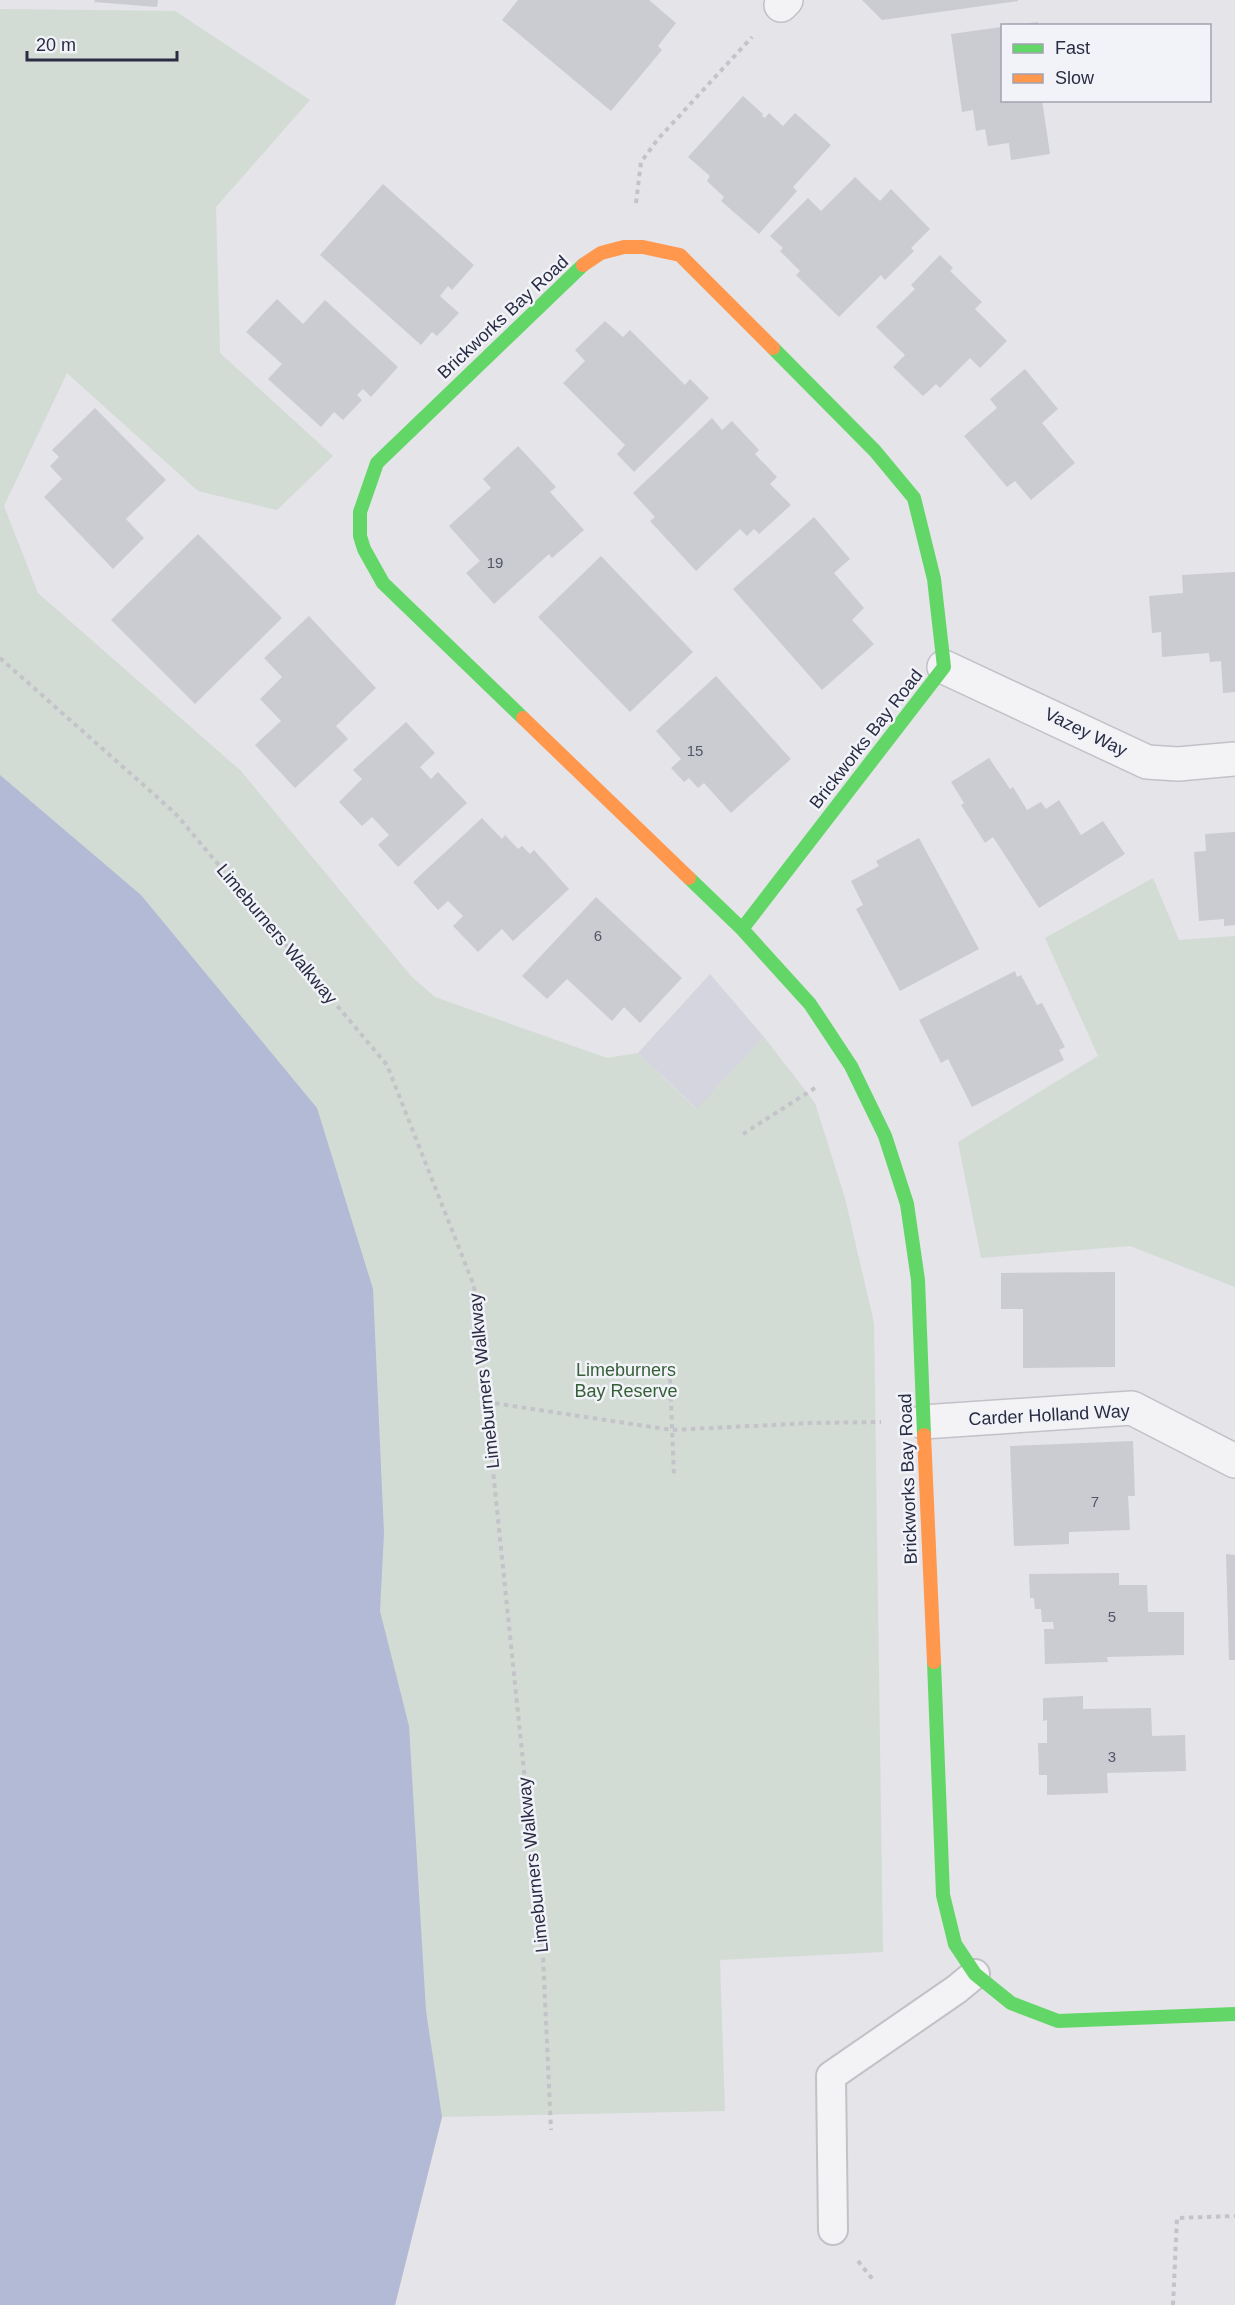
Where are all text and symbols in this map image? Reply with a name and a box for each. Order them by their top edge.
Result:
scale bar [27,24,177,62]
legend [1001,24,1211,102]
text: 20 m [36,35,76,55]
text: Fast [1055,38,1090,58]
text: Slow [1055,68,1095,88]
street label: Brickworks Bay Road [434,251,572,383]
house number: 19 [487,554,503,571]
street label: Brickworks Bay Road [805,665,927,813]
street label: Vazey Way [1042,703,1130,761]
house number: 15 [687,742,703,759]
street label: Limeburners Walkway [213,860,341,1008]
house number: 6 [594,927,602,944]
street label: Limeburners Walkway [465,1292,503,1470]
park label: Limeburners Bay Reserve [574,1360,678,1401]
street label: Brickworks Bay Road [895,1393,921,1565]
street label: Carder Holland Way [968,1401,1130,1429]
house number: 7 [1091,1493,1099,1510]
house number: 5 [1108,1608,1116,1625]
house number: 3 [1108,1748,1116,1765]
street label: Limeburners Walkway [514,1776,552,1954]

